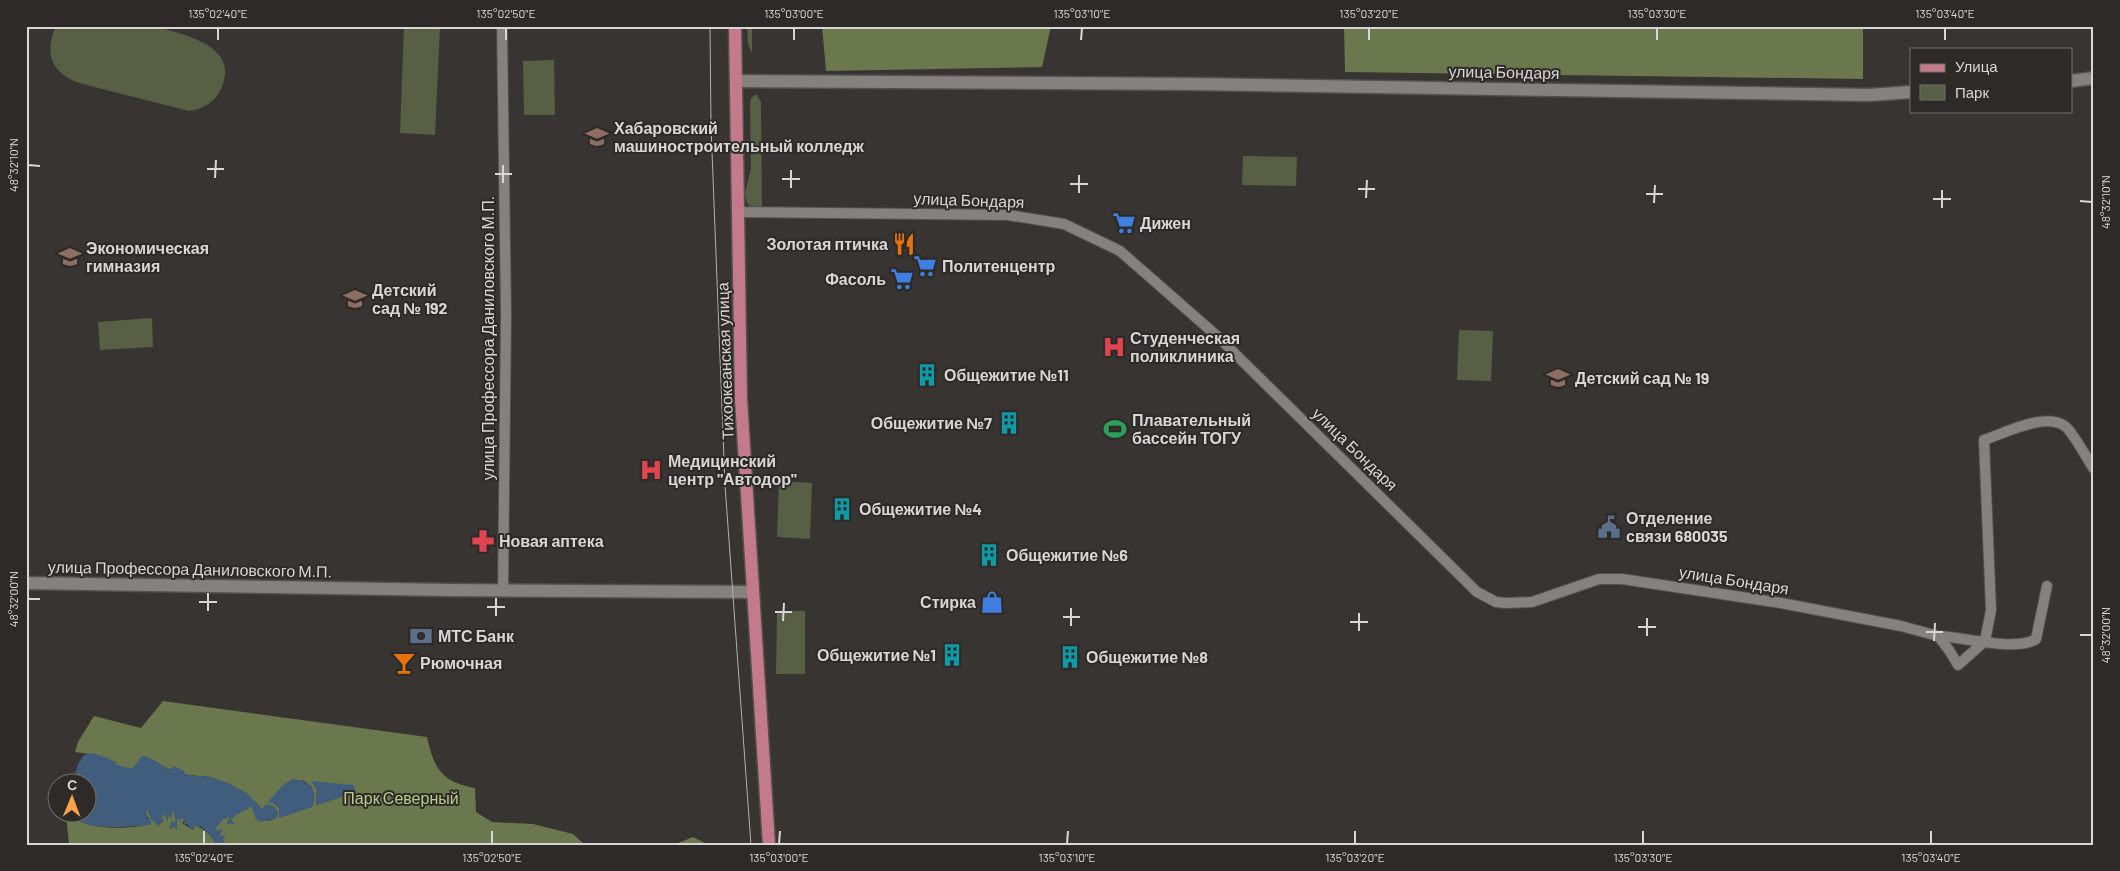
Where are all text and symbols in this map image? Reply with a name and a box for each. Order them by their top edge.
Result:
text: 135°02'40"E [188,6,248,20]
text: 135°02'50"E [476,6,536,20]
text: 135°03'00"E [764,6,824,20]
text: 135°03'10"E [1053,6,1111,20]
text: 135°03'20"E [1339,6,1399,20]
text: 135°03'30"E [1627,6,1687,20]
text: 135°03'40"E [1915,6,1975,20]
legend [1910,48,2072,112]
text: Улица [1955,57,1998,75]
street label: улица Бондаря [1448,61,1560,82]
text: Парк [1955,83,1989,101]
place label: Хабаровский машиностроительный колледж [614,118,864,155]
school or university icon: Хабаровский машиностроительный колледж [584,124,610,150]
text: 48°32'10"N [6,138,20,192]
text: 48°32'10"N [2098,175,2112,229]
street label: улица Бондаря [913,188,1025,211]
street label: улица Профессора Даниловского М.П. [478,196,497,480]
supermarket icon: Дижен [1111,210,1137,236]
place label: Дижен [1140,213,1191,232]
restaurant icon: Золотая птичка [891,231,917,257]
place label: Золотая птичка [766,234,888,253]
place label: Экономическая гимназия [86,238,209,275]
school or university icon: Экономическая гимназия [57,244,83,270]
supermarket icon: Политенцентр [912,253,938,279]
place label: Политенцентр [942,256,1056,275]
supermarket icon: Фасоль [889,266,915,292]
place label: Фасоль [825,269,886,288]
place label: Детский сад № 192 [372,280,448,317]
street label: Тихоокеанская улица [712,282,737,440]
school or university icon: Детский сад № 192 [342,286,368,312]
place label: Студенческая поликлиника [1130,328,1240,365]
hospital icon: Студенческая поликлиника [1101,334,1127,360]
building icon: Общежитие №11 [914,362,940,388]
place label: Общежитие №11 [944,365,1069,384]
school or university icon: Детский сад № 19 [1545,365,1571,391]
place label: Детский сад № 19 [1575,368,1709,387]
street label: улица Бондаря [1309,403,1402,494]
building icon: Общежитие №7 [996,410,1022,436]
place label: Плавательный бассейн ТОГУ [1132,410,1251,447]
place label: Общежитие №7 [871,413,992,432]
sports icon: Плавательный бассейн ТОГУ [1102,416,1128,442]
place label: Медицинский центр "Автодор" [668,451,797,488]
hospital icon: Медицинский центр "Автодор" [638,457,664,483]
building icon: Общежитие №4 [829,496,855,522]
place label: Общежитие №4 [859,499,982,518]
place label: Отделение связи 680035 [1626,508,1728,545]
public building icon: Отделение связи 680035 [1596,514,1622,540]
pharmacy icon: Новая аптека [470,528,496,554]
place label: Новая аптека [499,531,604,550]
building icon: Общежитие №6 [976,542,1002,568]
place label: Общежитие №6 [1006,545,1128,564]
street label: улица Профессора Даниловского М.П. [48,557,332,580]
street label: улица Бондаря [1678,561,1790,598]
text: 48°32'00"N [6,571,20,627]
shop icon: Стирка [979,589,1005,615]
place label: Стирка [920,592,976,611]
text: 48°32'00"N [2098,607,2112,663]
bank icon: МТС Банк [408,623,434,649]
place label: МТС Банк [438,626,515,645]
building icon: Общежитие №1 [939,642,965,668]
building icon: Общежитие №8 [1057,644,1083,670]
place label: Общежитие №1 [817,645,936,664]
place label: Общежитие №8 [1086,647,1208,666]
bar icon: Рюмочная [391,650,417,676]
place label: Рюмочная [420,653,502,672]
north arrow [48,774,98,824]
text: С [67,776,77,793]
park label: Парк Северный [343,788,459,807]
text: 135°02'40"E [174,850,234,864]
text: 135°02'50"E [462,850,522,864]
text: 135°03'00"E [749,850,809,864]
text: 135°03'10"E [1038,850,1096,864]
text: 135°03'20"E [1325,850,1385,864]
text: 135°03'30"E [1613,850,1673,864]
text: 135°03'40"E [1901,850,1961,864]

